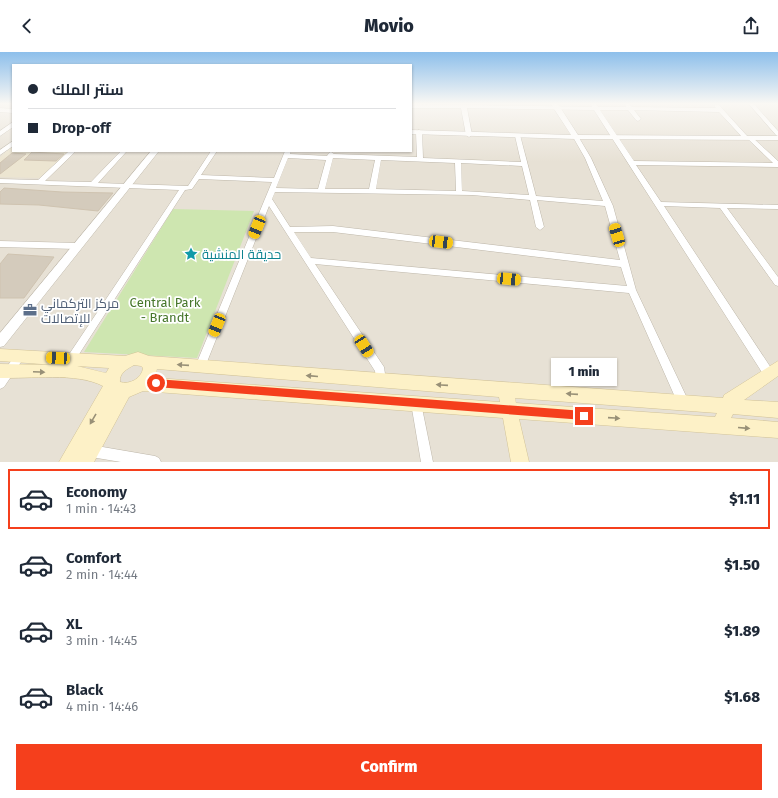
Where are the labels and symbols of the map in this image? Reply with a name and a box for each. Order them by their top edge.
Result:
car [247,214,267,240]
car [608,222,626,248]
car [428,235,454,249]
place icon: حديقة المنشية [183,246,199,262]
place label: حديقة المنشية [202,247,281,262]
car [497,272,521,286]
park label: Central Park - Brandt [130,295,201,325]
place label: مركز التركماني للإتصالات [41,296,119,327]
office icon: مركز التركماني للإتصالات [22,302,38,318]
car [207,312,227,338]
car [352,333,376,359]
car [46,351,70,365]
callout: 1 min [551,358,617,386]
one-way arrow [177,362,189,369]
one-way arrow [33,369,46,375]
one-way arrow [306,372,318,379]
route start [147,374,165,392]
one-way arrow [436,382,448,389]
one-way arrow [566,391,578,398]
route end [575,407,593,425]
one-way arrow [89,413,96,425]
one-way arrow [608,414,620,421]
one-way arrow [738,424,750,431]

